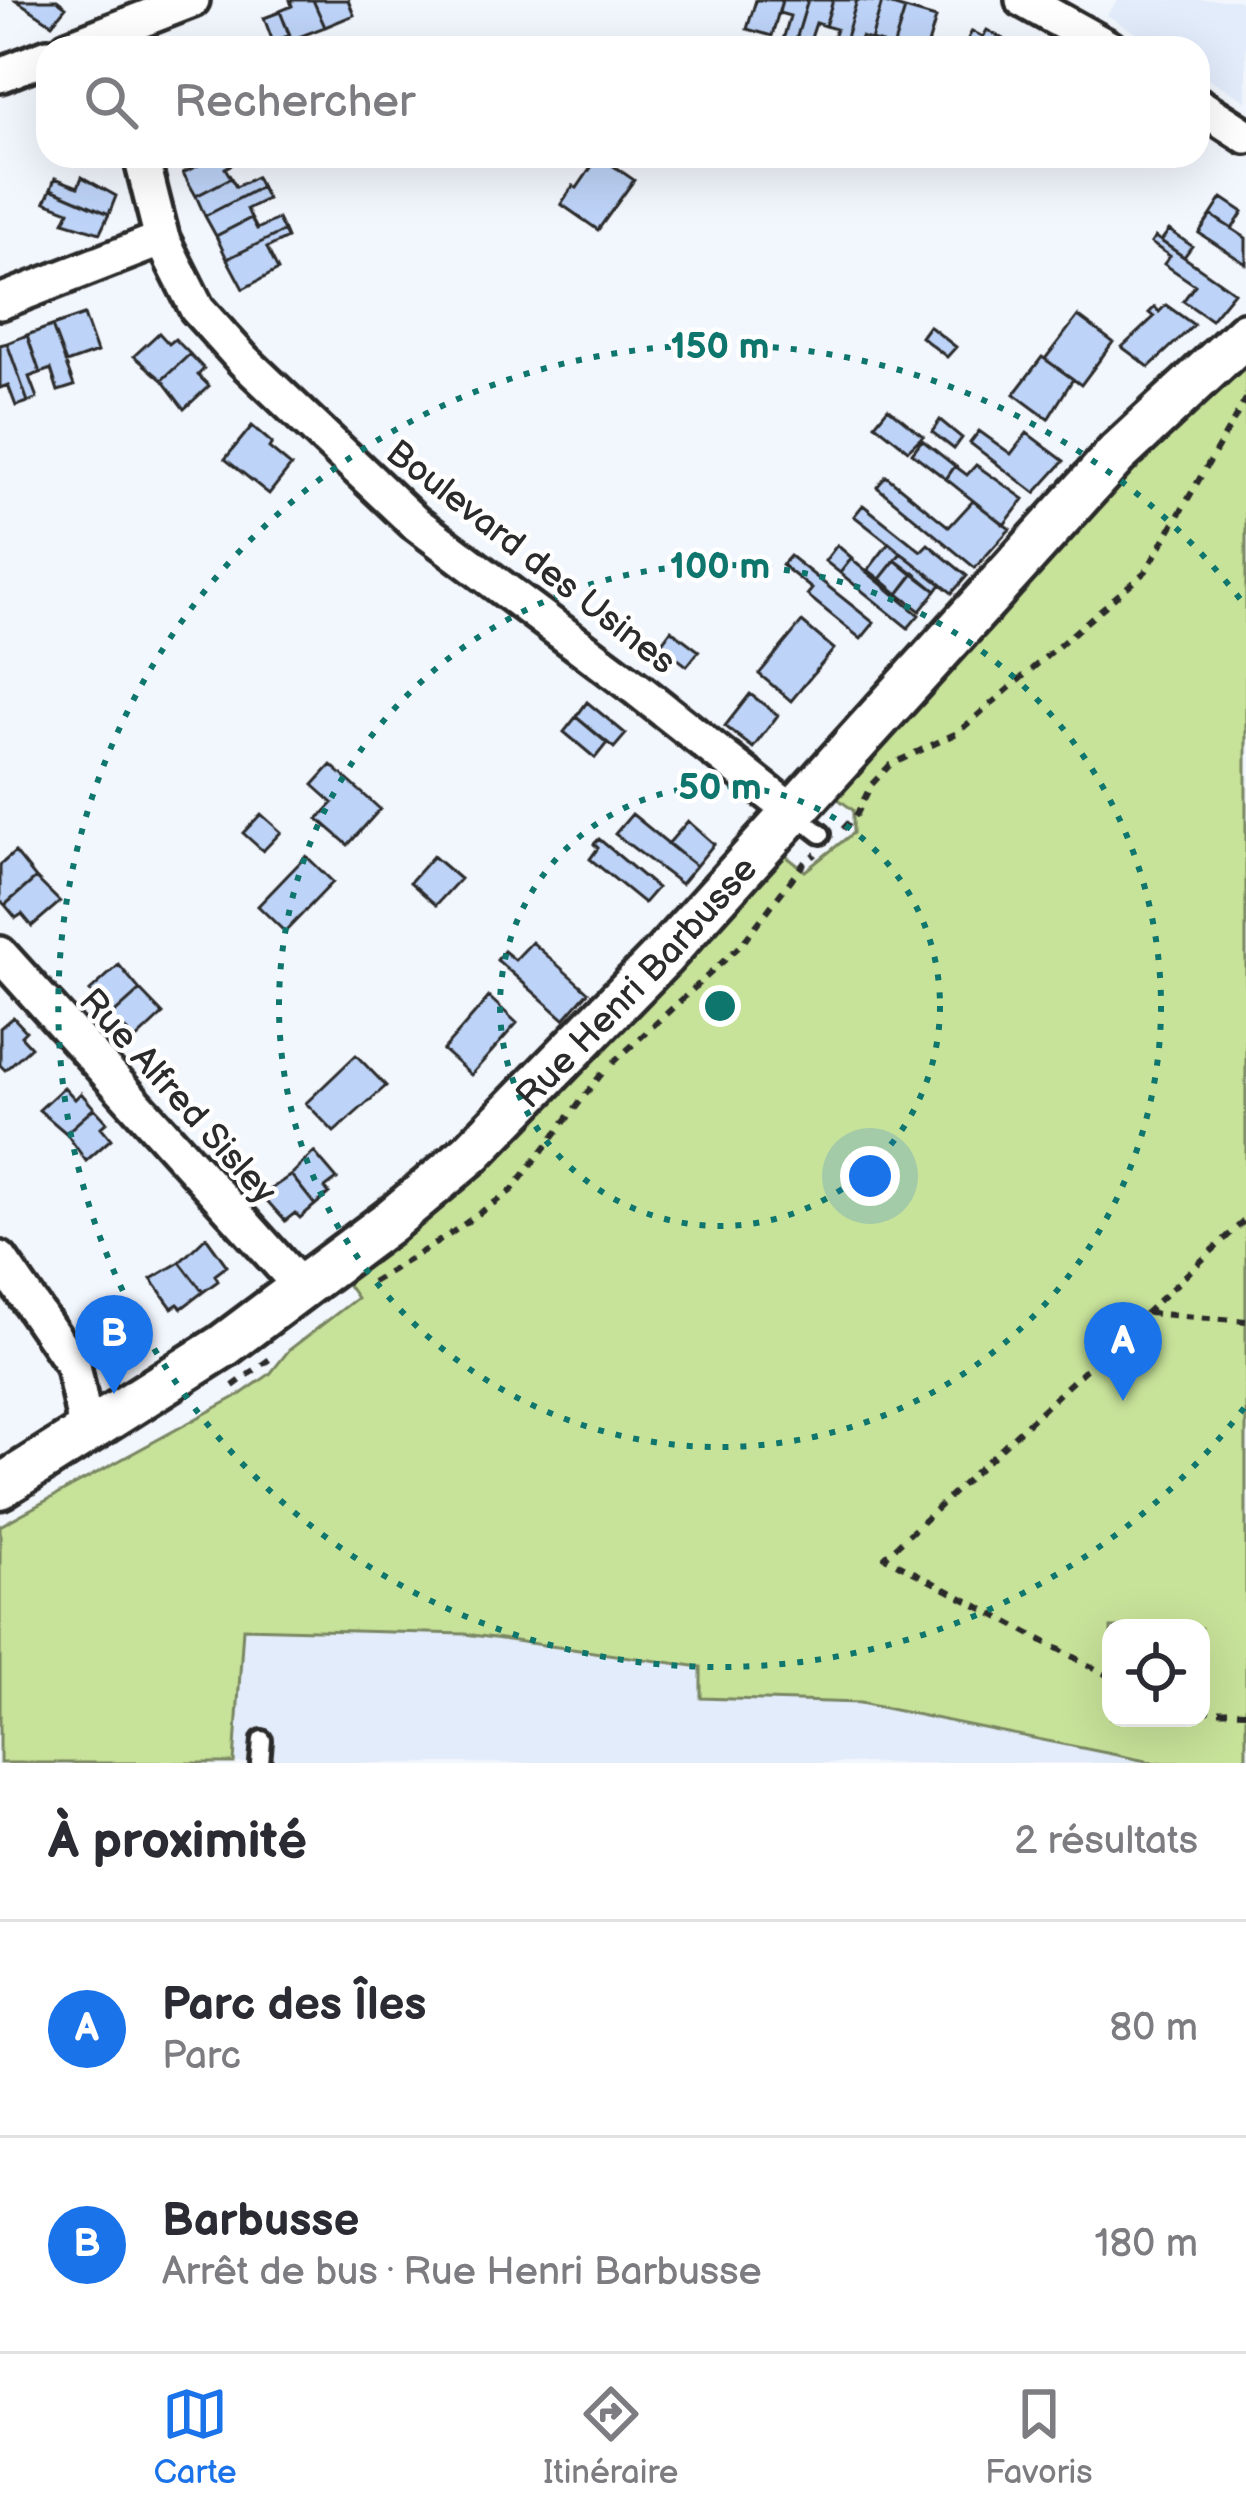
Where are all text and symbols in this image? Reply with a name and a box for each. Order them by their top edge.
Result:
search box [36,36,1210,168]
icon: search [78,69,144,135]
text: Rechercher [174,75,415,130]
text: 150 m [671,326,769,369]
street label: Boulevard des Usines [377,432,684,684]
text: 100 m [670,546,770,589]
text: 50 m [678,767,762,810]
street label: Rue Henri Barbusse [508,848,767,1118]
street label: Rue Alfred Sisley [69,980,285,1213]
centre of rings [699,985,741,1027]
your location [840,1146,900,1206]
pin: B [75,1295,153,1394]
pin: A [1084,1302,1162,1401]
map controls [1102,1619,1210,1727]
button: locate [1102,1619,1210,1727]
text: À proximité [48,1811,307,1872]
text: 2 résultats [1014,1818,1198,1865]
text: Parc des Îles [162,1978,426,2033]
text: A [75,2005,99,2052]
text: 80 m [1110,2005,1198,2052]
text: Parc [162,2033,241,2080]
text: Barbusse [162,2194,359,2249]
text: B [73,2221,101,2268]
text: 180 m [1094,2221,1198,2268]
text: Arrêt de bus · Rue Henri Barbusse [162,2249,762,2296]
tab: Carte [153,2381,237,2493]
tab: Itinéraire [543,2381,678,2493]
tab: Favoris [985,2381,1093,2493]

